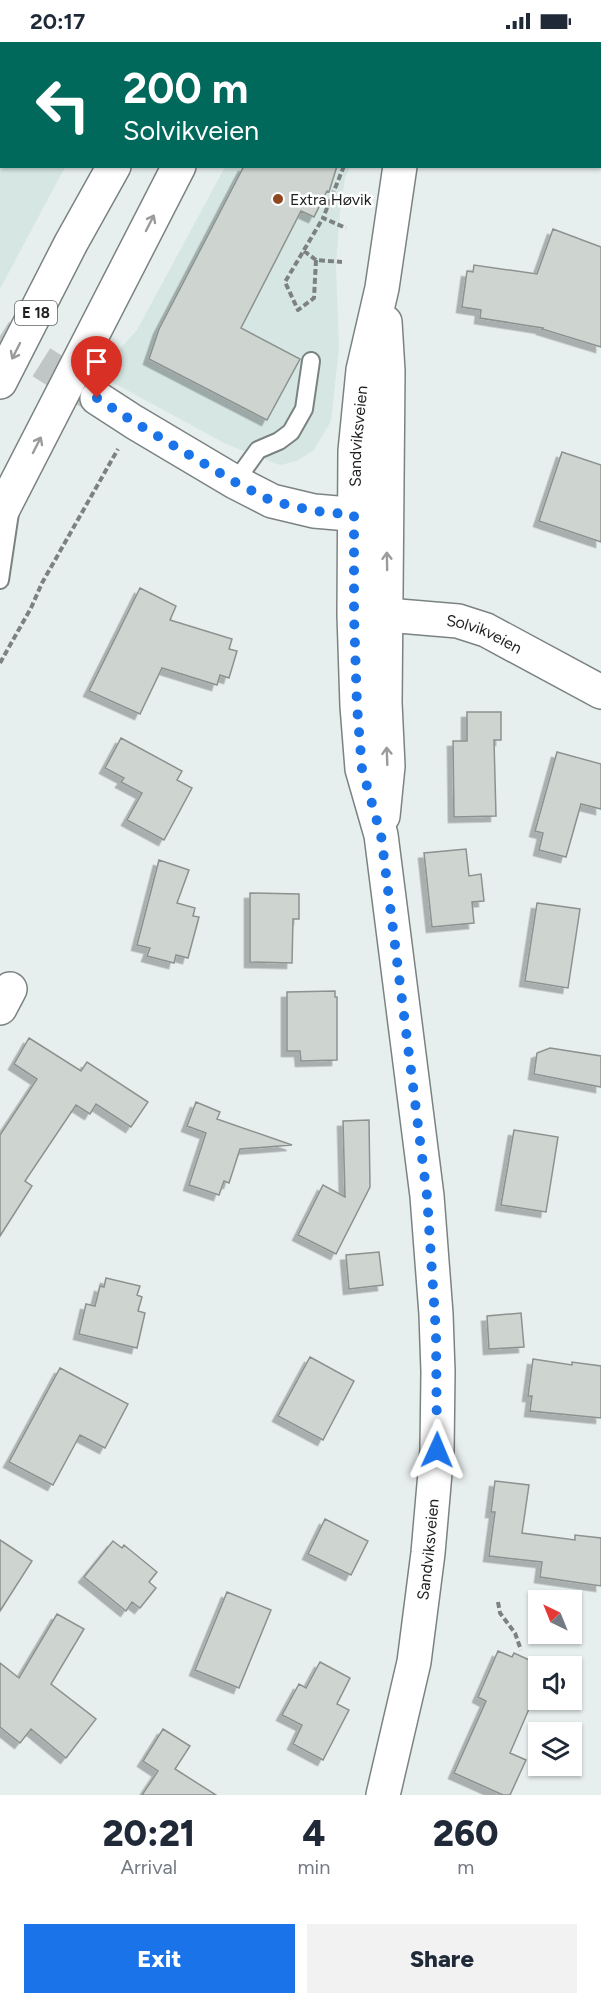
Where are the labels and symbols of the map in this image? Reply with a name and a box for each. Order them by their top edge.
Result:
place label: Extra Høvik [290,190,372,209]
marker: Extra Høvik [271,192,285,206]
one-way arrow [144,215,156,232]
road number: E 18 [15,301,57,325]
pin [71,336,122,398]
one-way arrow [10,342,21,360]
street label: Sandviksveien [346,385,371,487]
one-way arrow [32,436,43,454]
one-way arrow [381,552,392,572]
street label: Solvikveien [446,611,525,658]
one-way arrow [382,747,393,767]
position arrow [405,1418,469,1482]
street label: Sandviksveien [413,1498,443,1601]
north arrow [528,1590,582,1644]

